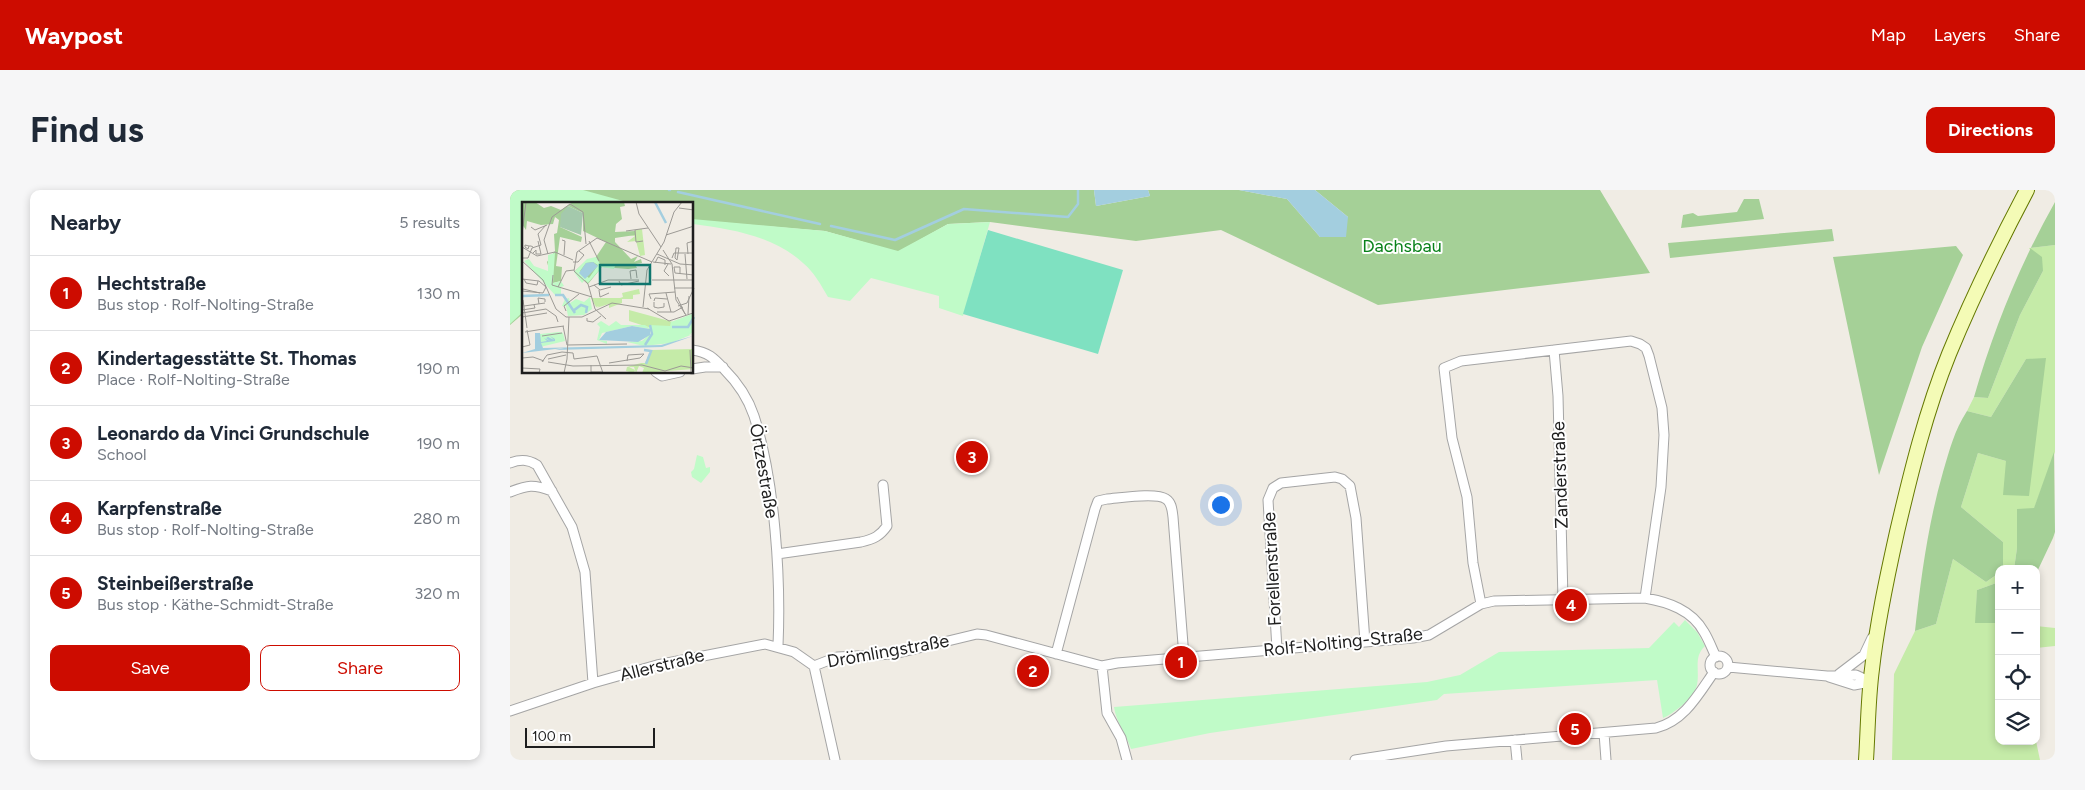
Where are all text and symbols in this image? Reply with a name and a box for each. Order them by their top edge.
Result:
text: Waypost [25,21,123,50]
text: Map [1871,24,1906,46]
text: Layers [1934,24,1986,46]
text: Share [2014,24,2060,46]
button: Directions [1926,107,2055,153]
text: Find us [30,109,144,151]
inset map [522,202,694,374]
text: Nearby [50,210,121,235]
text: 5 results [399,213,460,232]
park label: Dachsbau [1362,235,1442,257]
text: Hechtstraße [97,272,206,295]
text: 1 [63,284,69,303]
text: 130 m [417,284,460,303]
text: Bus stop · Rolf-Nolting-Straße [97,295,314,314]
text: Kindertagesstätte St. Thomas [97,347,356,370]
text: 2 [61,359,71,378]
text: 190 m [417,359,460,378]
text: Place · Rolf-Nolting-Straße [97,370,290,389]
street label: Zanderstraße [1547,421,1573,529]
text: Leonardo da Vinci Grundschule [97,422,369,445]
street label: Örtzestraße [745,422,783,520]
text: 3 [62,434,70,453]
text: 190 m [417,434,460,453]
pin: 3 [956,438,988,476]
text: School [97,445,147,464]
your location [1208,492,1234,518]
text: Karpfenstraße [97,497,222,520]
text: 4 [61,509,71,528]
text: 280 m [413,509,460,528]
street label: Forellenstraße [1258,511,1286,627]
text: Bus stop · Rolf-Nolting-Straße [97,520,314,539]
map controls [1995,565,2040,745]
button: + [1995,565,2040,610]
text: Steinbeißerstraße [97,572,254,595]
text: 5 [61,584,71,603]
text: 320 m [415,584,460,603]
pin: 4 [1555,586,1587,624]
text: Bus stop · Käthe-Schmidt-Straße [97,595,334,614]
button: − [1995,610,2040,655]
street label: Rolf-Nolting-Straße [1262,623,1424,661]
street label: Drömlingstraße [825,629,951,673]
pin: 1 [1165,643,1197,681]
street label: Allerstraße [617,644,707,686]
button: Save [50,645,250,691]
button: Share [260,645,460,691]
pin: 2 [1017,652,1049,690]
button: locate [1995,655,2040,700]
button: layers [1995,700,2040,745]
pin: 5 [1559,710,1591,748]
scale bar [525,725,655,748]
text: 100 m [532,728,571,745]

